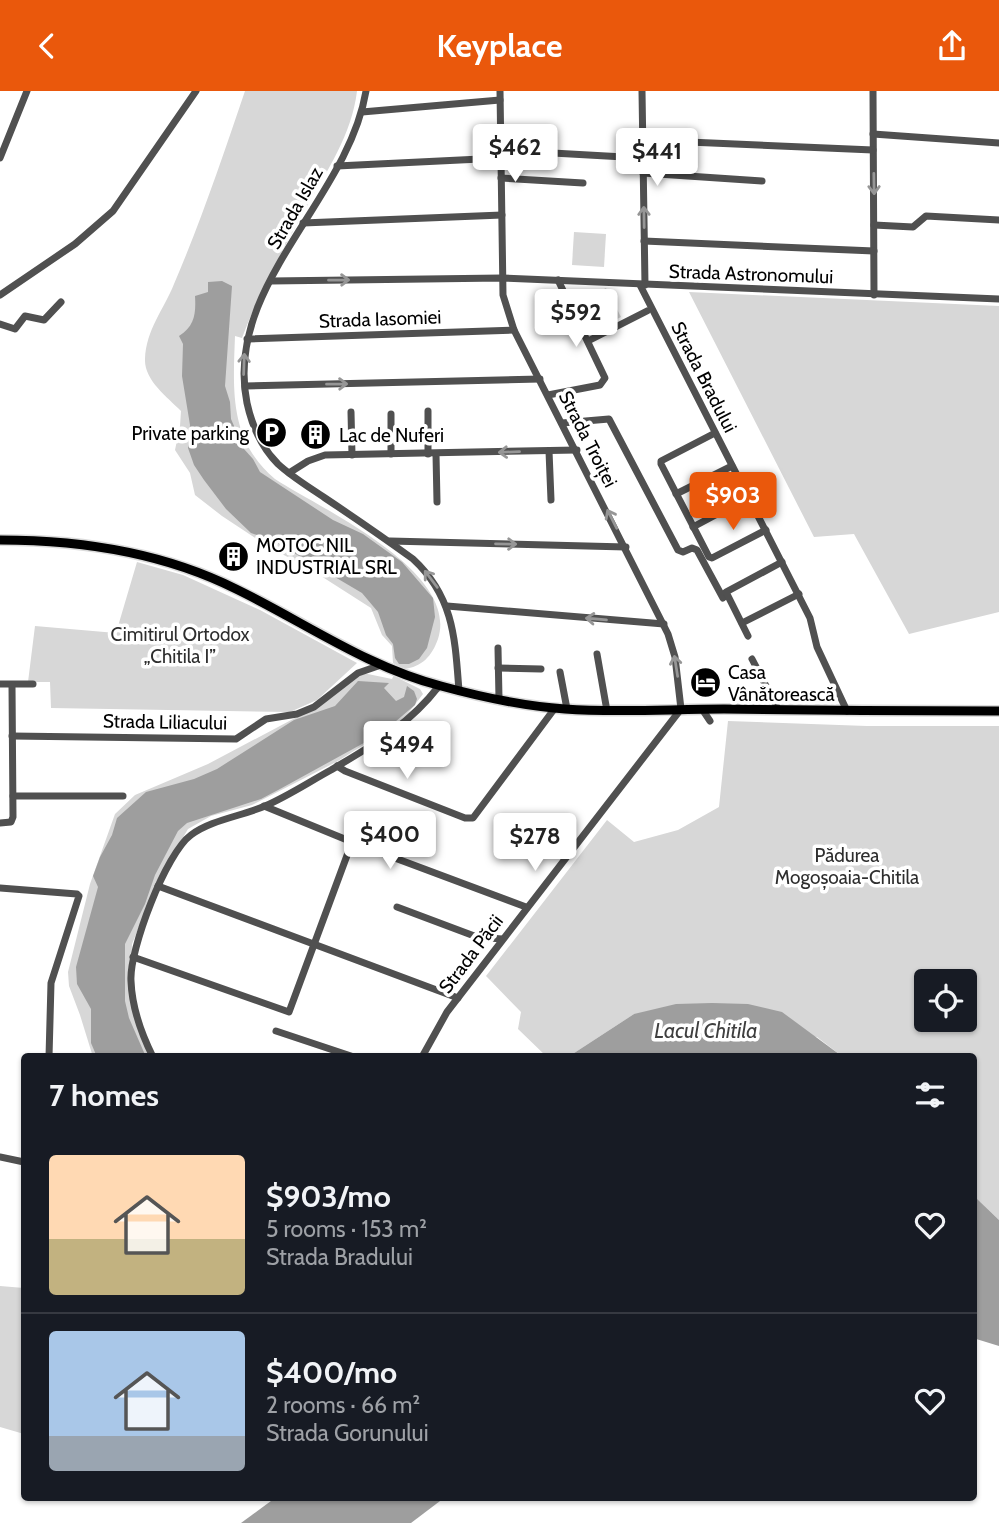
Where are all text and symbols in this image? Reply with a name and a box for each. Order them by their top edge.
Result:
text: Keyplace [437,26,562,65]
icon: back [28,27,66,65]
icon: share [933,27,971,65]
pin: $462 [474,125,556,184]
pin: $441 [616,129,698,188]
text: $462 [489,133,541,161]
text: $441 [632,137,682,165]
street label: Strada Islaz [262,163,328,253]
one-way arrow [867,172,880,195]
one-way arrow [637,206,651,229]
street label: Strada Astronomului [668,260,834,288]
one-way arrow [328,273,351,287]
pin: $592 [535,289,617,349]
text: $592 [551,298,601,326]
street label: Strada Iasomiei [318,305,442,333]
street label: Strada Bradului [666,318,742,436]
one-way arrow [238,353,251,376]
one-way arrow [326,377,349,390]
street label: Strada Troiței [553,387,622,491]
parking icon: Private parking [255,416,289,450]
building icon: Lac de Nuferi [299,418,333,452]
place label: Private parking [131,422,250,445]
place label: Lac de Nuferi [339,424,444,447]
one-way arrow [497,445,520,458]
pin: $903 [692,473,774,532]
text: $903 [706,481,760,509]
one-way arrow [604,509,618,530]
place label: MOTOC NIL INDUSTRIAL SRL [256,534,397,579]
one-way arrow [494,537,517,551]
building icon: MOTOC NIL INDUSTRIAL SRL [216,539,250,573]
one-way arrow [424,570,439,589]
one-way arrow [585,612,608,625]
park label: Cimitirul Ortodox „Chitila I” [110,623,250,668]
one-way arrow [669,655,682,678]
place label: Casa Vânătorească [728,661,835,706]
hotel icon: Casa Vânătorească [688,666,722,700]
street label: Strada Liliacului [103,709,227,735]
pin: $494 [366,721,448,781]
text: $494 [380,730,434,758]
pin: $400 [349,811,431,871]
pin: $278 [494,813,576,873]
text: $400 [360,820,420,848]
text: $278 [509,822,561,850]
park label: Pădurea Mogoșoaia-Chitila [775,844,919,890]
street label: Strada Păcii [434,910,508,998]
map controls [914,969,977,1032]
button: locate [914,969,977,1032]
water label: Lacul Chitila [654,1018,758,1043]
icon: filters [911,1076,949,1114]
text: 7 homes [49,1077,159,1114]
text: $903/mo [266,1178,391,1215]
icon: home [105,1183,189,1267]
icon: heart [911,1206,949,1244]
text: 5 rooms · 153 m² [266,1215,427,1243]
text: Strada Bradului [266,1243,413,1271]
text: $400/mo [266,1354,397,1391]
icon: home [105,1359,189,1443]
icon: heart [911,1382,949,1420]
text: 2 rooms · 66 m² [266,1391,420,1419]
text: Strada Gorunului [266,1419,429,1447]

